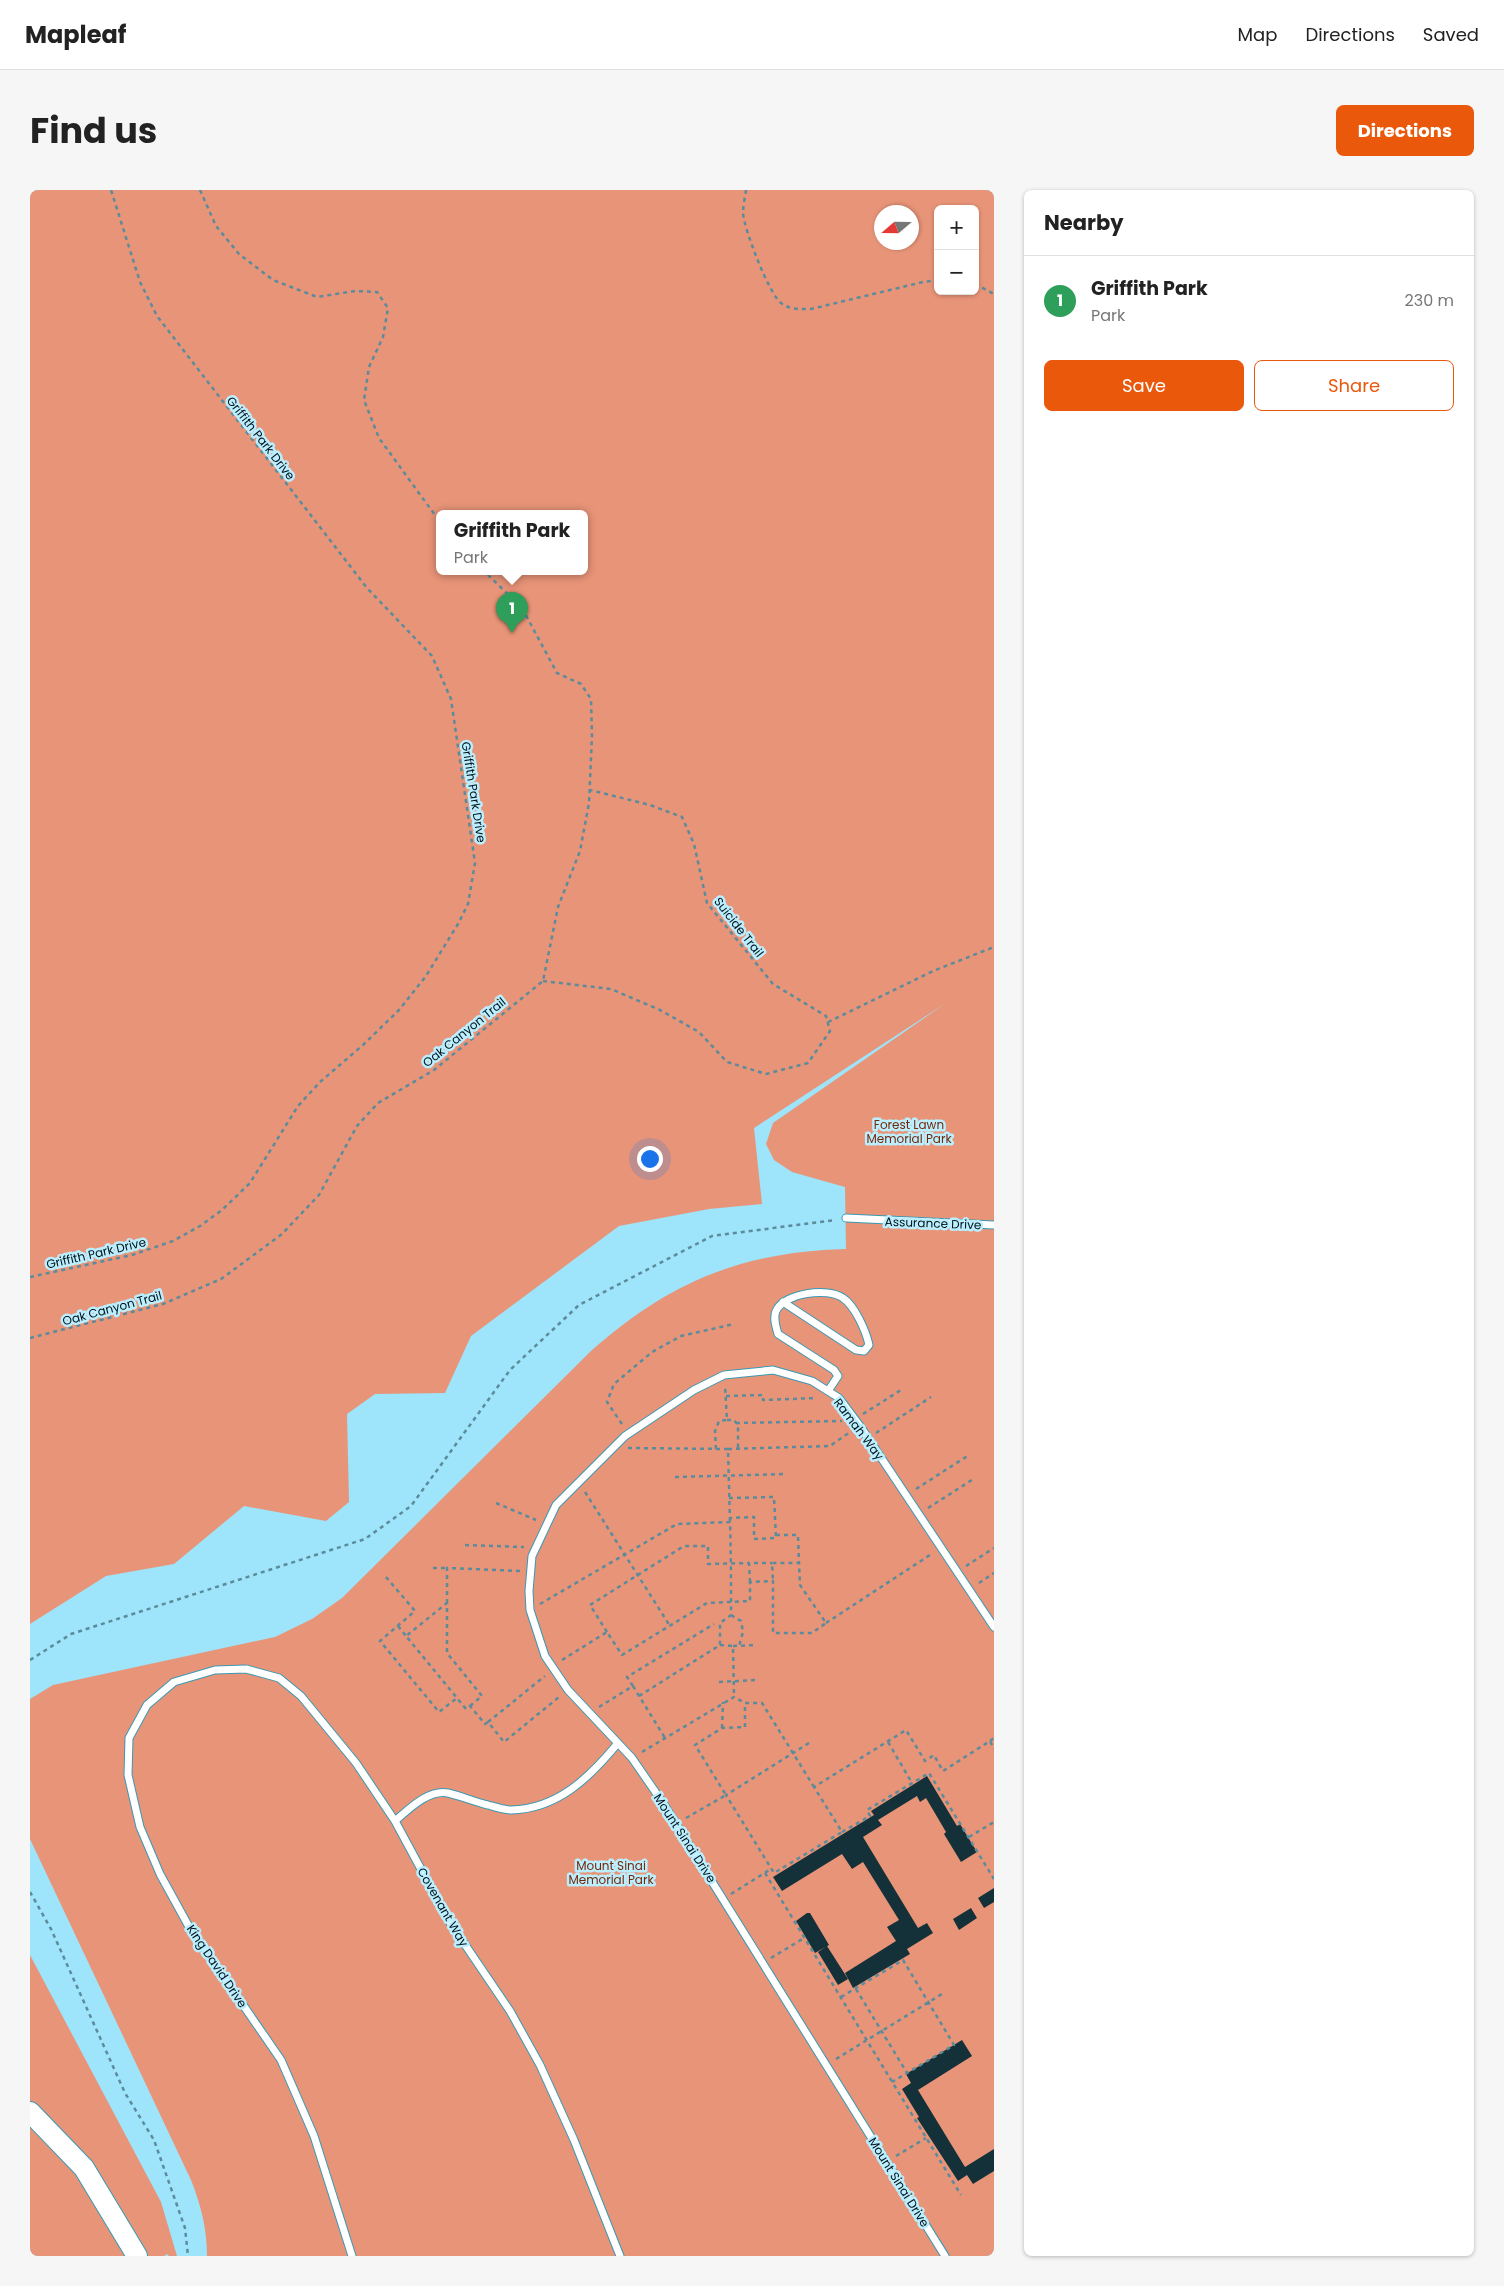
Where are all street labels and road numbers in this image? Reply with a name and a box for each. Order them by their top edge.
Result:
street label: Griffith Park Drive [223,393,299,483]
street label: Griffith Park Drive [458,740,490,844]
street label: Suicide Trail [710,894,768,961]
street label: Oak Canyon Trail [419,993,509,1071]
street label: Assurance Drive [884,1213,982,1233]
street label: Griffith Park Drive [44,1233,148,1273]
street label: Oak Canyon Trail [60,1287,164,1329]
street label: Ramah Way [830,1395,888,1464]
street label: Mount Sinai Drive [650,1790,720,1886]
street label: Covenant Way [413,1864,473,1950]
street label: King David Drive [183,1921,251,2011]
street label: Mount Sinai Drive [865,2134,933,2230]

